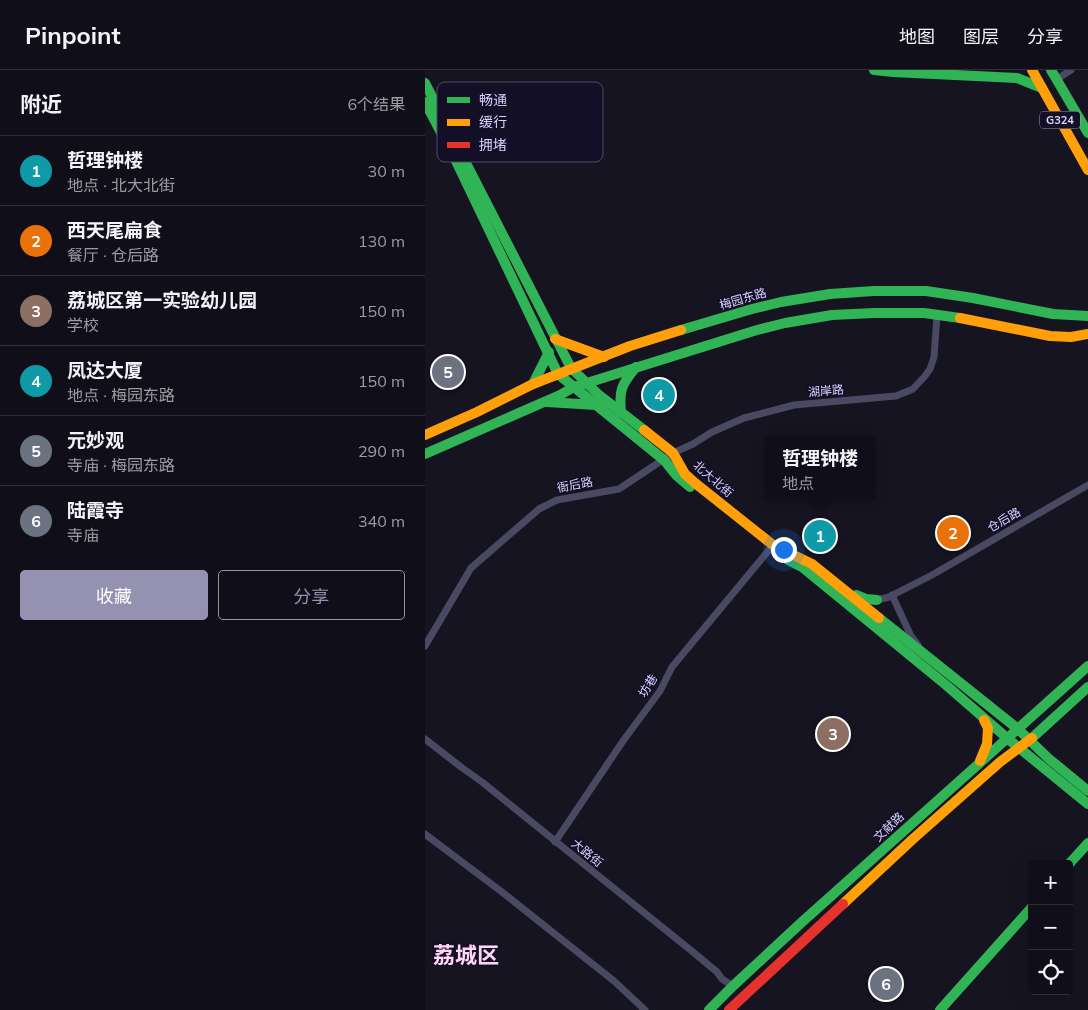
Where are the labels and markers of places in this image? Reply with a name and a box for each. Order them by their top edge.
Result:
pin: 5 [432,353,464,391]
pin: 4 [643,376,675,414]
pin: 2 [937,514,969,552]
pin: 1 [804,517,836,555]
pin: 3 [817,715,849,753]
pin: 6 [870,965,902,1003]

